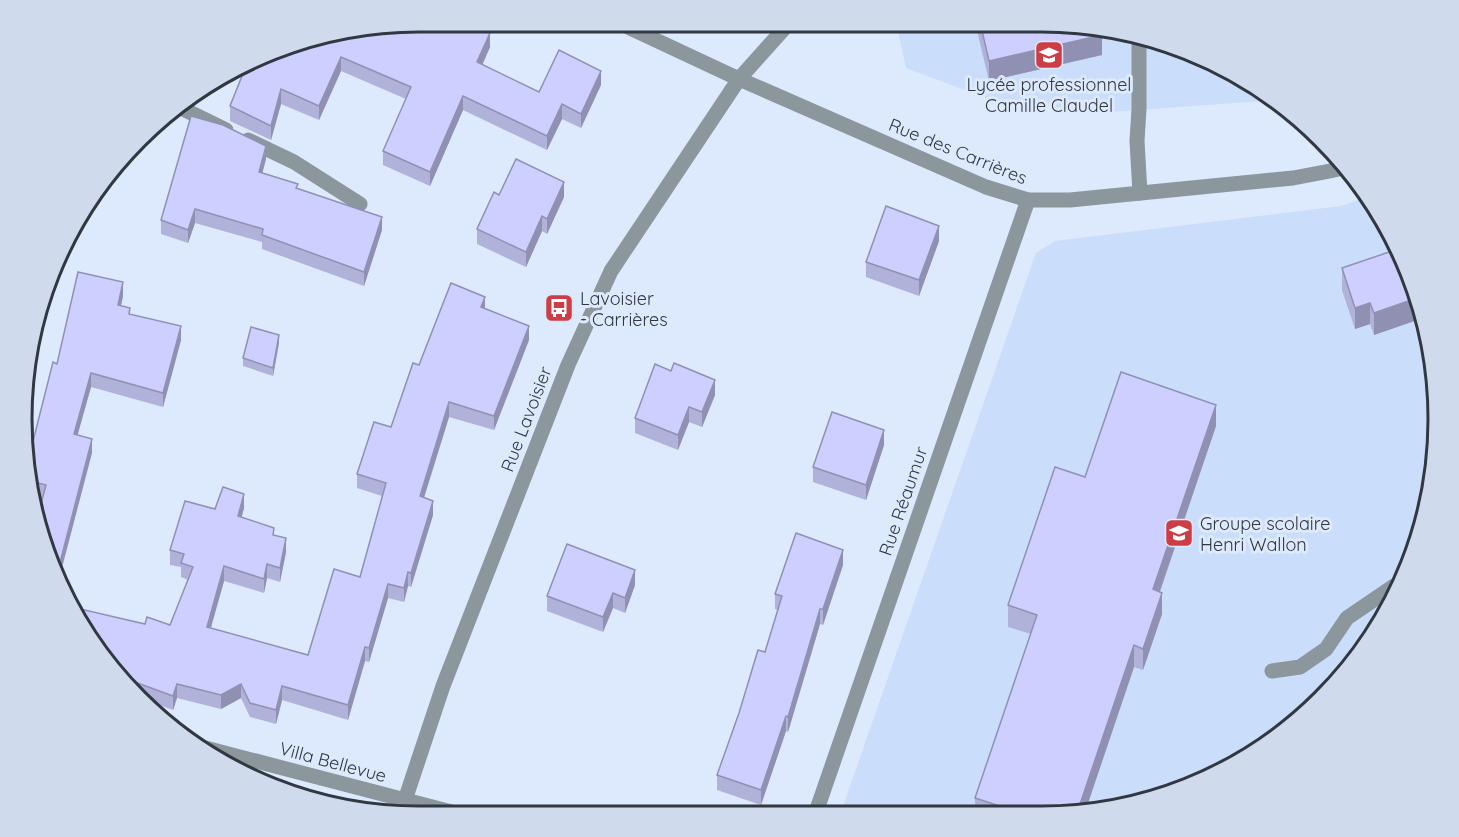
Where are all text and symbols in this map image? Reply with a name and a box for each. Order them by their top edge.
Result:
school or university icon: Lycée professionnel Camille Claudel [1033,39,1065,71]
place label: Lycée professionnel Camille Claudel [967,73,1131,117]
street label: Rue des Carrières [885,113,1031,189]
place label: Lavoisier - Carrières [580,287,668,331]
bus stop icon: Lavoisier - Carrières [543,292,575,324]
street label: Rue Lavoisier [495,363,557,475]
street label: Rue Réaumur [874,443,932,559]
place label: Groupe scolaire Henri Wallon [1200,512,1330,556]
school or university icon: Groupe scolaire Henri Wallon [1163,517,1195,549]
street label: Villa Bellevue [277,737,389,787]

